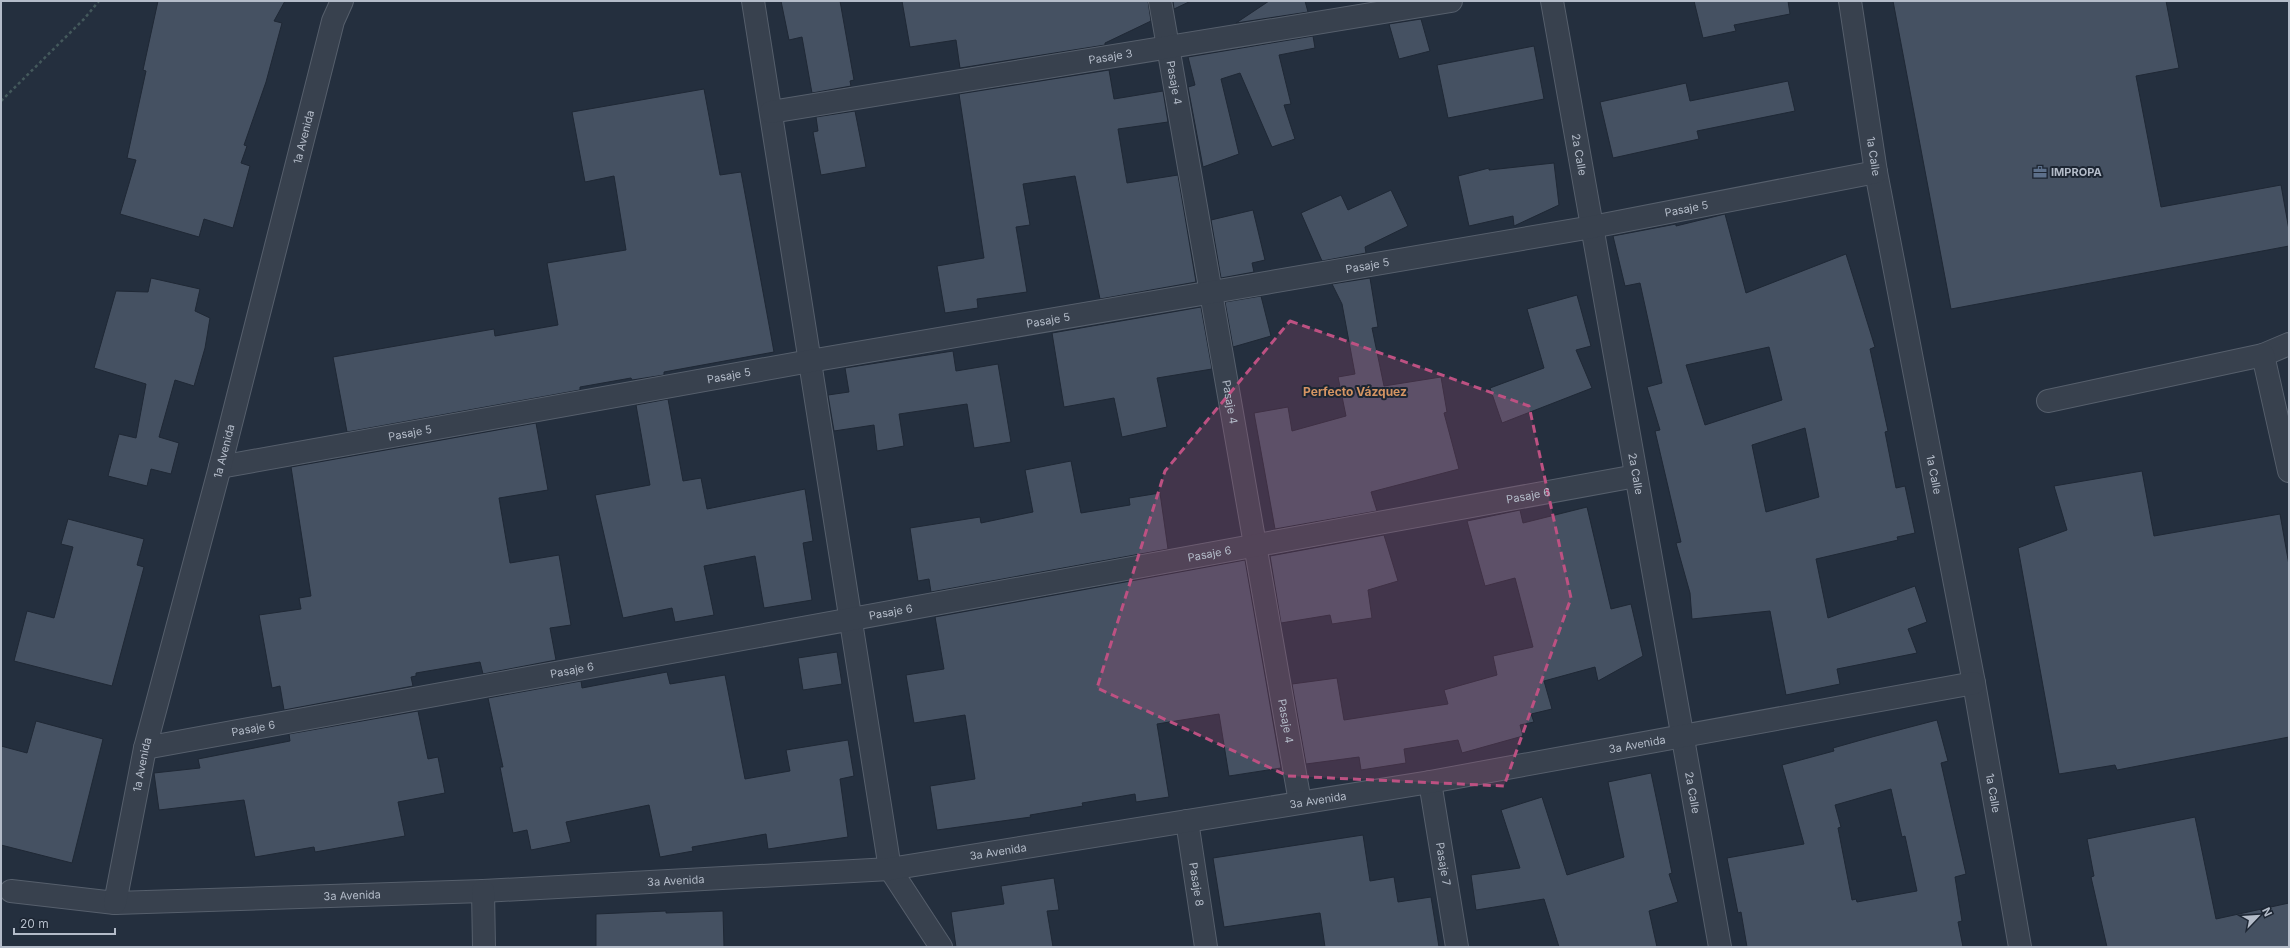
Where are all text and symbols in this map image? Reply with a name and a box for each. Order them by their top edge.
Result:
street label: Pasaje 3 [1088,46,1134,67]
street label: Pasaje 4 [1164,60,1185,106]
street label: 1a Avenida [290,109,317,166]
street label: 2a Calle [1569,133,1590,176]
street label: 1a Calle [1864,136,1884,177]
office icon: IMPROPA [2032,164,2048,180]
place label: IMPROPA [2051,165,2102,179]
street label: Pasaje 5 [1663,198,1710,220]
street label: Pasaje 5 [1345,255,1391,276]
street label: Pasaje 5 [1025,310,1071,331]
street label: Pasaje 5 [706,365,752,386]
street label: Pasaje 4 [1219,379,1241,425]
district label: Perfecto Vázquez [1303,384,1407,399]
street label: Pasaje 5 [387,422,433,444]
street label: 1a Avenida [210,423,238,480]
street label: 2a Calle [1625,452,1646,496]
street label: 1a Calle [1923,454,1945,495]
street label: Pasaje 6 [1505,485,1551,507]
street label: Pasaje 6 [1186,543,1233,565]
street label: Pasaje 6 [868,601,914,623]
street label: Pasaje 6 [549,659,595,681]
street label: Pasaje 4 [1275,698,1297,744]
street label: Pasaje 6 [230,717,276,739]
street label: 3a Avenida [1608,732,1667,756]
street label: 1a Avenida [130,736,155,793]
street label: 2a Calle [1682,771,1703,815]
street label: 1a Calle [1983,772,2003,814]
street label: 3a Avenida [1289,789,1347,812]
street label: 3a Avenida [969,840,1028,863]
street label: Pasaje 7 [1433,841,1454,887]
street label: Pasaje 8 [1186,861,1207,907]
street label: 3a Avenida [647,872,705,889]
street label: 3a Avenida [323,887,381,903]
north arrow [2238,896,2278,936]
text: N [2259,905,2275,919]
scale bar [14,910,115,936]
text: 20 m [20,916,49,931]

